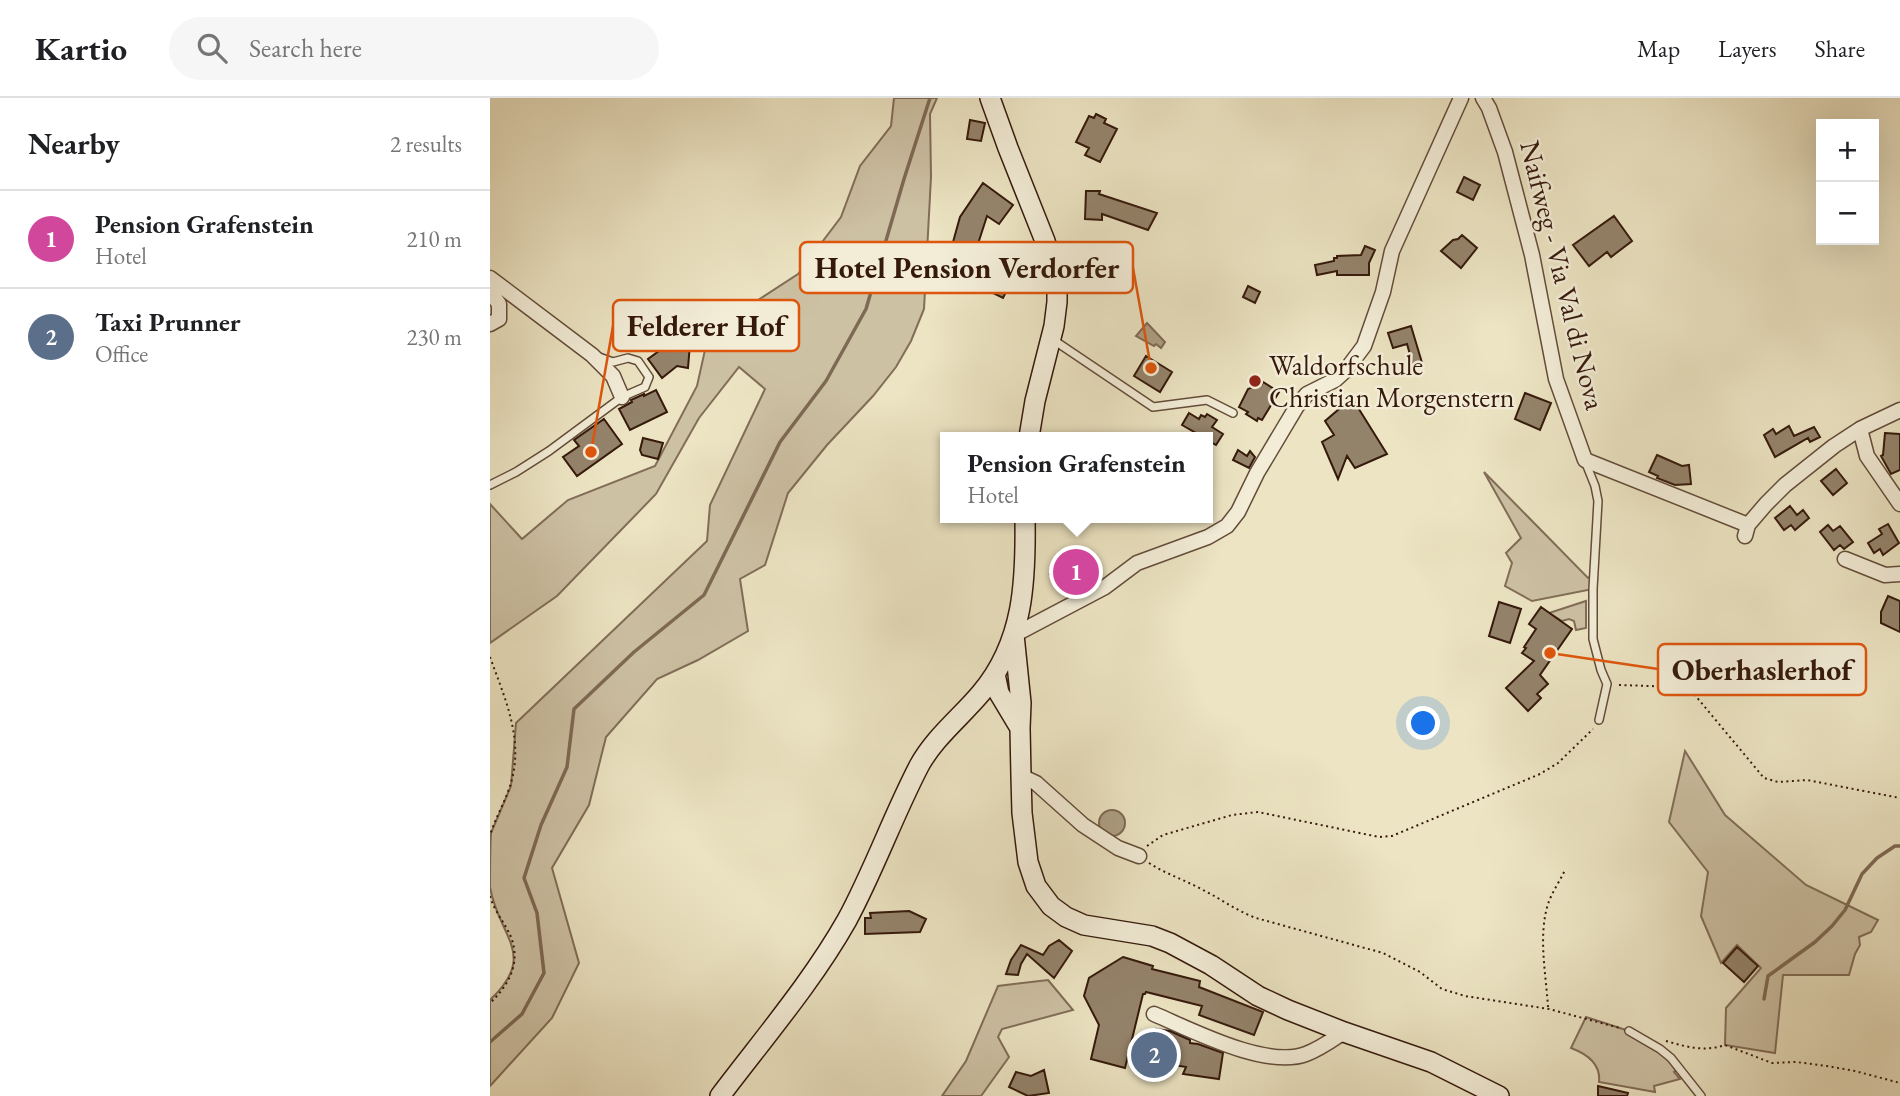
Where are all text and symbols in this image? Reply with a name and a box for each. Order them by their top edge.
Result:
search box [169,17,659,80]
text: Kartio [35,27,127,70]
icon: search [193,29,231,67]
text: Search here [249,31,362,65]
text: Map [1637,33,1680,64]
text: Layers [1718,33,1777,64]
text: Share [1815,33,1865,64]
map controls [1816,119,1879,245]
button: + [1816,119,1879,182]
text: Nearby [28,124,120,163]
text: 2 results [390,129,462,159]
street label: Naifweg - Via Val di Nova [1512,137,1614,414]
button: − [1816,182,1879,245]
text: Pension Grafenstein [95,207,314,241]
text: 1 [45,224,57,254]
text: 210 m [406,224,462,254]
text: Hotel [95,241,147,271]
callout: Hotel Pension Verdorfer [800,242,1133,293]
text: Hotel Pension Verdorfer [815,248,1120,287]
callout: Felderer Hof [613,300,799,351]
text: Taxi Prunner [95,305,241,339]
text: Felderer Hof [627,306,790,345]
text: 2 [45,322,57,352]
text: 230 m [406,322,462,352]
text: Office [95,339,148,369]
place label: Waldorfschule Christian Morgenstern [1269,347,1515,415]
marker: Waldorfschule Christian Morgenstern [1247,373,1263,389]
popup [940,432,1213,523]
text: Pension Grafenstein [967,446,1186,480]
text: Hotel [967,480,1019,510]
pin: 1 [1053,546,1099,598]
callout: Oberhaslerhof [1658,644,1866,695]
text: Oberhaslerhof [1672,650,1856,689]
your location [1406,706,1440,740]
pin: 2 [1131,1029,1177,1081]

